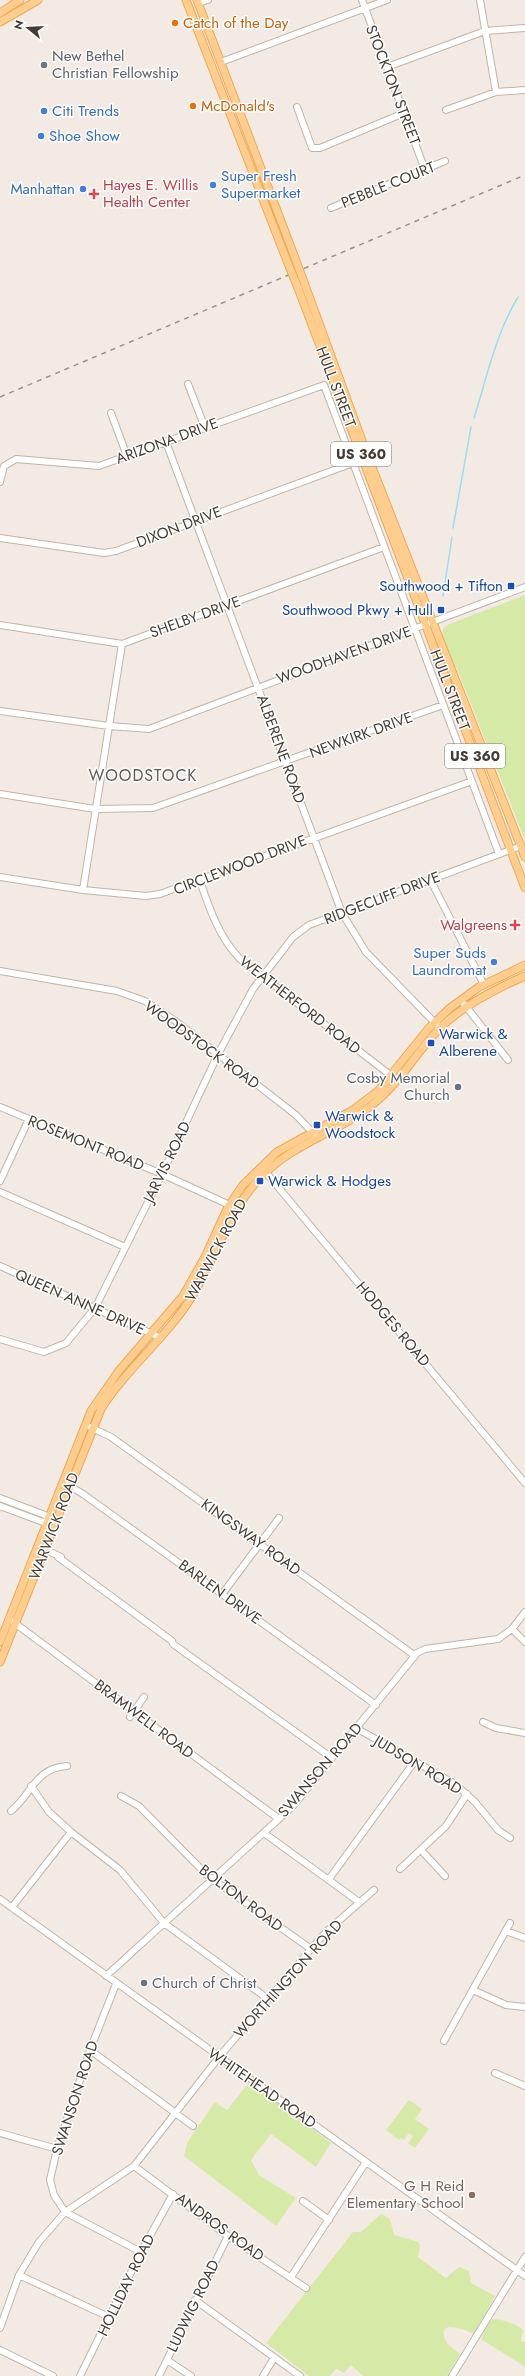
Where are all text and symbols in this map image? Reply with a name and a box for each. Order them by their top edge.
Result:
north arrow [8,8,48,48]
place label: Catch of the Day [183,12,289,34]
text: N [10,18,27,32]
marker: Catch of the Day [170,18,180,28]
street label: STOCKTON STREET [360,22,426,148]
place label: New Bethel Christian Fellowship [52,45,179,84]
marker: New Bethel Christian Fellowship [39,60,49,70]
place label: McDonald's [201,95,275,117]
place label: Citi Trends [52,100,119,122]
marker: McDonald's [188,101,198,111]
marker: Citi Trends [39,106,49,116]
place label: Shoe Show [49,125,121,147]
marker: Shoe Show [36,131,46,141]
street label: PEBBLE COURT [338,156,438,214]
place label: Super Fresh Supermarket [221,165,301,204]
place label: Hayes E. Willis Health Center [103,174,198,213]
place label: Manhattan [10,178,75,200]
marker: Super Fresh Supermarket [208,180,218,190]
marker: Manhattan [78,184,88,194]
marker: Hayes E. Willis Health Center [88,188,100,200]
street label: HULL STREET [310,343,362,431]
street label: ARIZONA DRIVE [113,412,221,470]
road number: US 360 [331,442,391,466]
street label: DIXON DRIVE [133,501,225,553]
place label: Southwood + Tifton [379,575,503,597]
marker: Southwood + Tifton [506,581,516,591]
street label: SHELBY DRIVE [146,590,244,644]
place label: Southwood Pkwy + Hull [282,599,433,621]
marker: Southwood Pkwy + Hull [436,605,446,615]
street label: WOODHAVEN DRIVE [273,620,415,690]
street label: HULL STREET [424,646,476,734]
street label: ALBERENE ROAD [251,692,311,806]
street label: NEWKIRK DRIVE [306,706,416,764]
road number: US 360 [445,744,505,768]
district label: WOODSTOCK [89,764,197,787]
street label: CIRCLEWOOD DRIVE [170,829,310,901]
street label: RIDGECLIFF DRIVE [321,866,443,930]
place label: Walgreens [440,914,507,936]
marker: Walgreens [510,920,520,930]
place label: Super Suds Laundromat [412,942,486,981]
street label: WEATHERFORD ROAD [235,951,365,1059]
marker: Super Suds Laundromat [489,957,499,967]
street label: WOODSTOCK ROAD [140,996,264,1094]
place label: Warwick & Alberene [439,1023,508,1062]
marker: Warwick & Alberene [426,1038,436,1048]
place label: Cosby Memorial Church [347,1067,450,1106]
marker: Cosby Memorial Church [453,1082,463,1092]
place label: Warwick & Woodstock [325,1105,396,1144]
street label: ROSEMONT ROAD [25,1110,147,1176]
street label: JARVIS ROAD [137,1118,196,1208]
marker: Warwick & Woodstock [312,1120,322,1130]
place label: Warwick & Hodges [268,1170,391,1192]
marker: Warwick & Hodges [255,1176,265,1186]
street label: WARWICK ROAD [180,1195,252,1305]
street label: QUEEN ANNE DRIVE [11,1263,149,1341]
street label: HODGES ROAD [351,1277,435,1371]
street label: WARWICK ROAD [23,1469,85,1583]
street label: KINGSWAY ROAD [197,1493,305,1581]
street label: BARLEN DRIVE [174,1554,266,1630]
street label: BRAMWELL ROAD [90,1674,198,1764]
street label: SWANSON ROAD [273,1718,367,1822]
street label: JUDSON ROAD [368,1729,466,1800]
street label: BOLTON ROAD [194,1859,288,1937]
street label: WORTHINGTON ROAD [229,1915,347,2043]
place label: Church of Christ [152,1972,257,1994]
marker: Church of Christ [139,1978,149,1988]
street label: SWANSON ROAD [46,2038,104,2158]
street label: WHITEHEAD ROAD [203,2042,321,2134]
place label: G H Reid Elementary School [347,2175,464,2214]
street label: ANDROS ROAD [171,2187,269,2267]
marker: G H Reid Elementary School [467,2190,477,2200]
street label: HOLLIDAY ROAD [92,2230,160,2340]
street label: LUDWIG ROAD [161,2256,225,2356]

